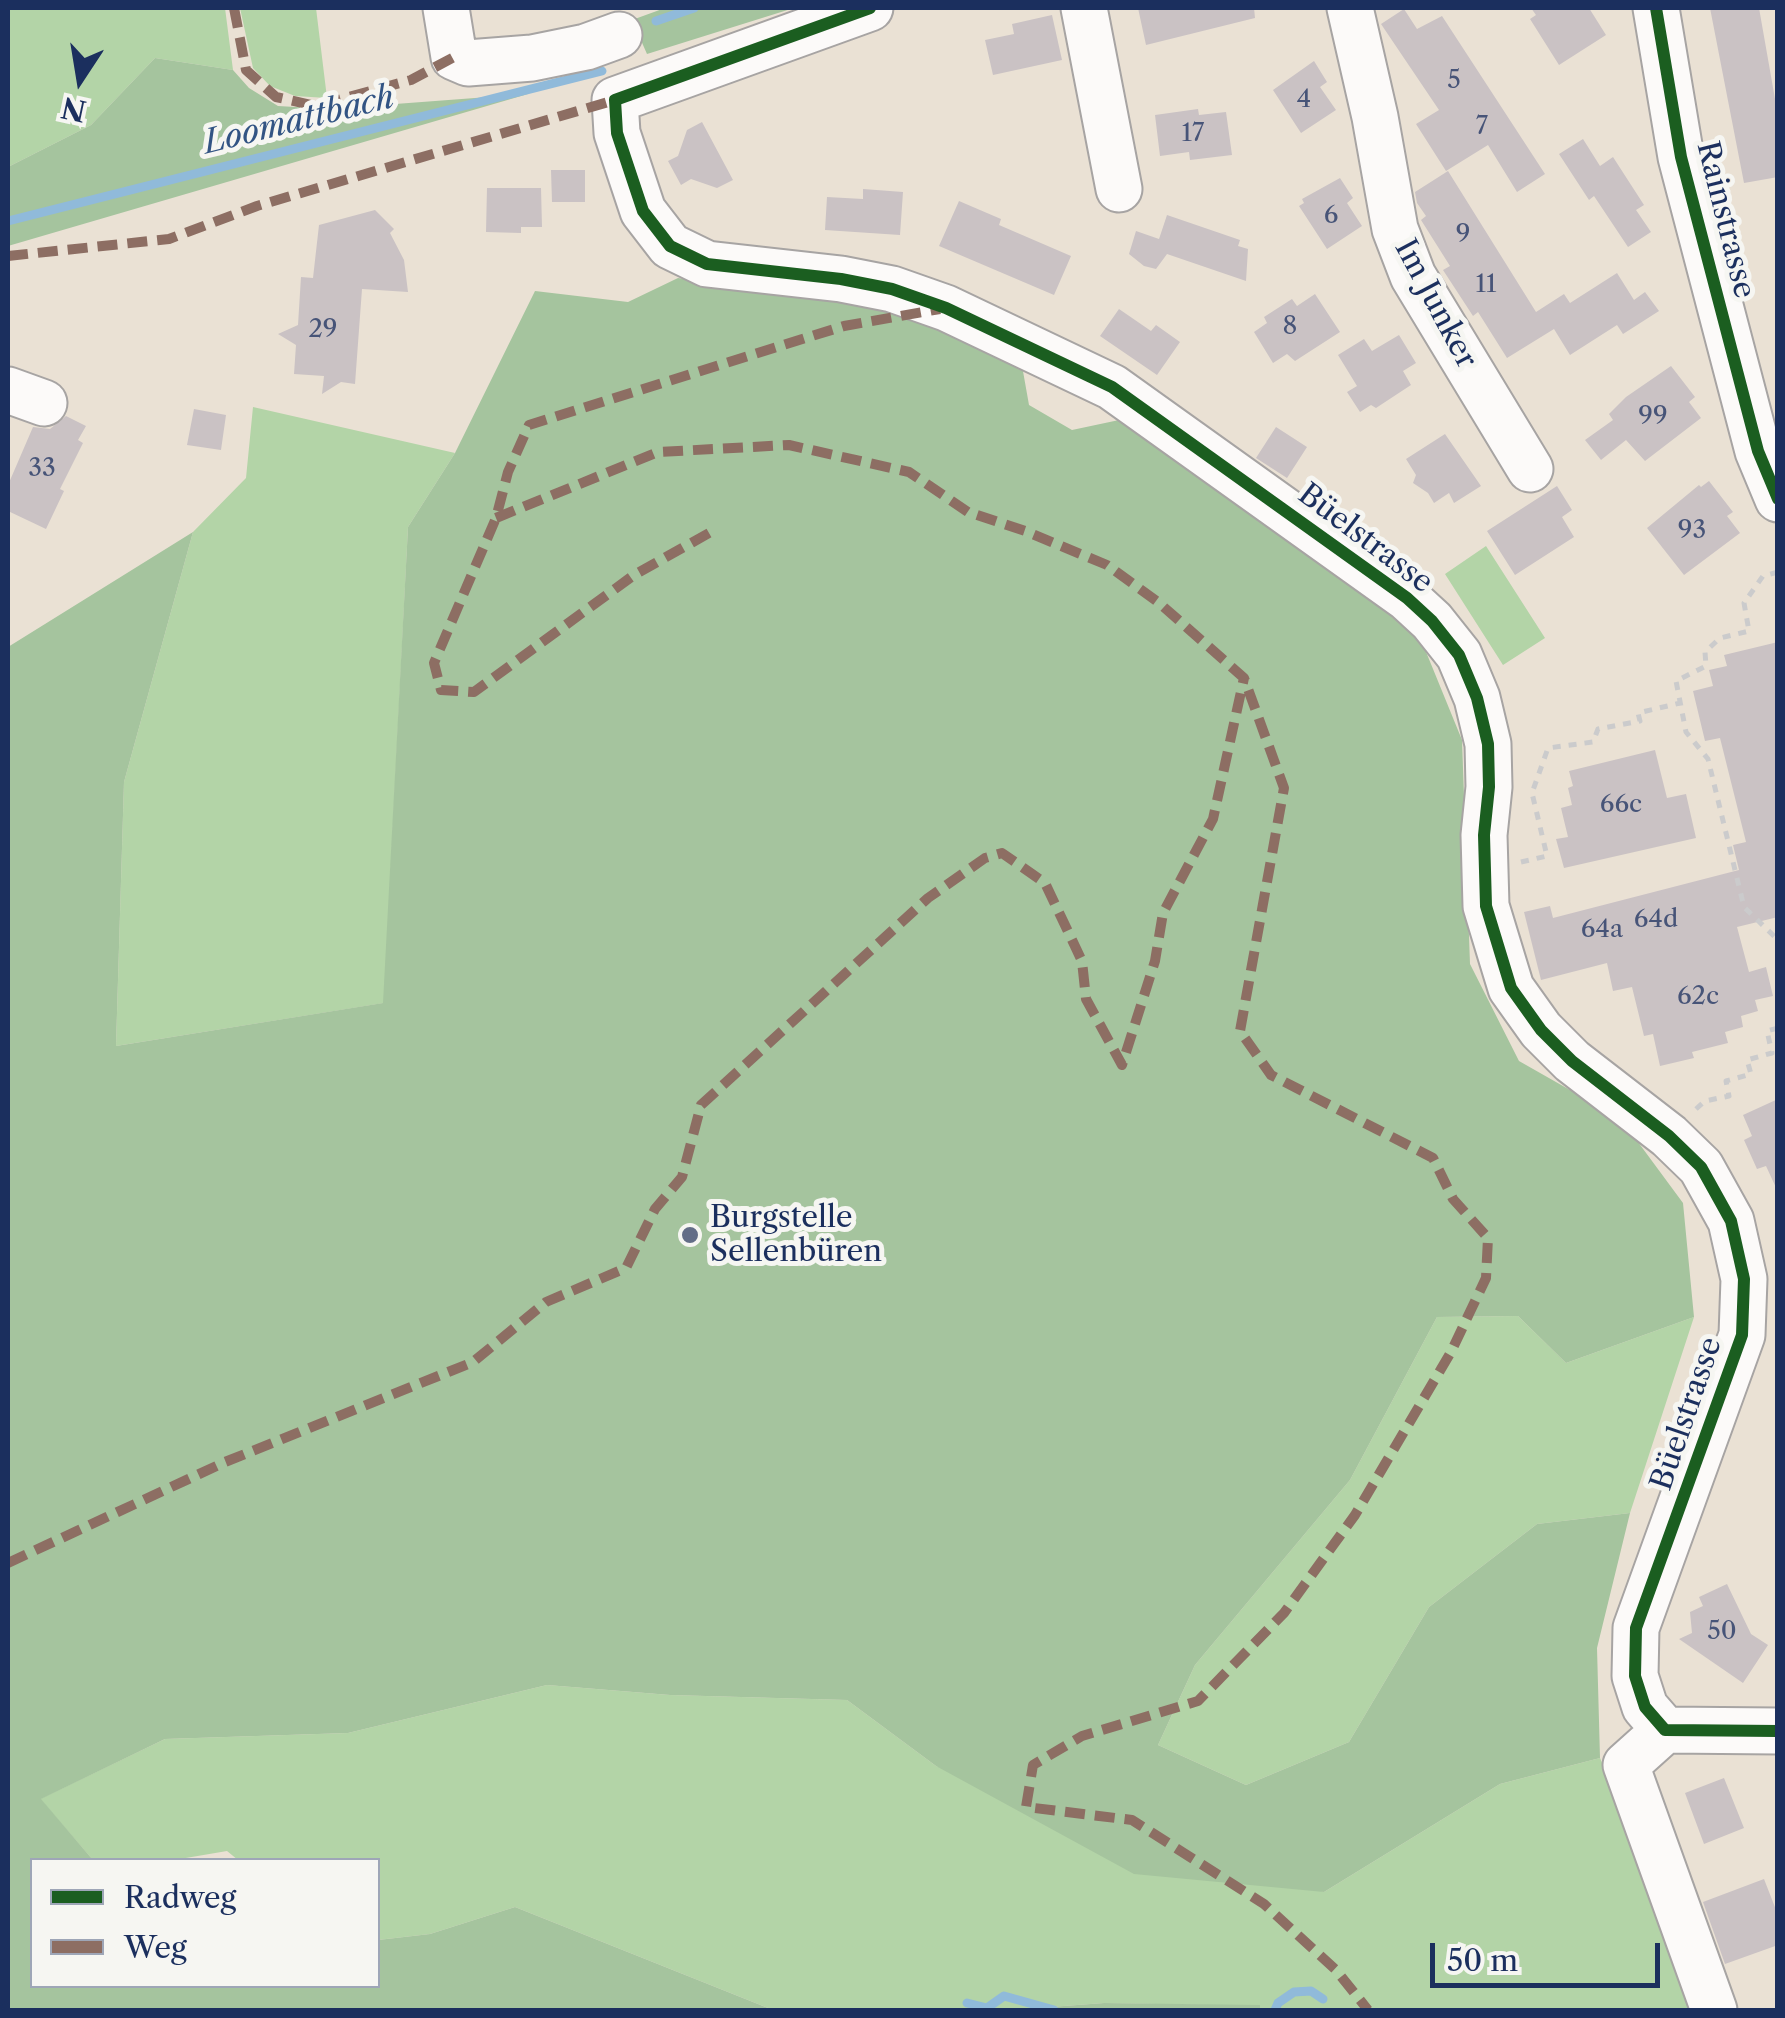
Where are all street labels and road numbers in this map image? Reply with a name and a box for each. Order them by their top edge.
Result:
street label: Rainstrasse [1688,138,1762,302]
street label: Im Junker [1386,234,1484,374]
street label: Büelstrasse [1291,477,1439,601]
street label: Büelstrasse [1644,1333,1730,1495]

